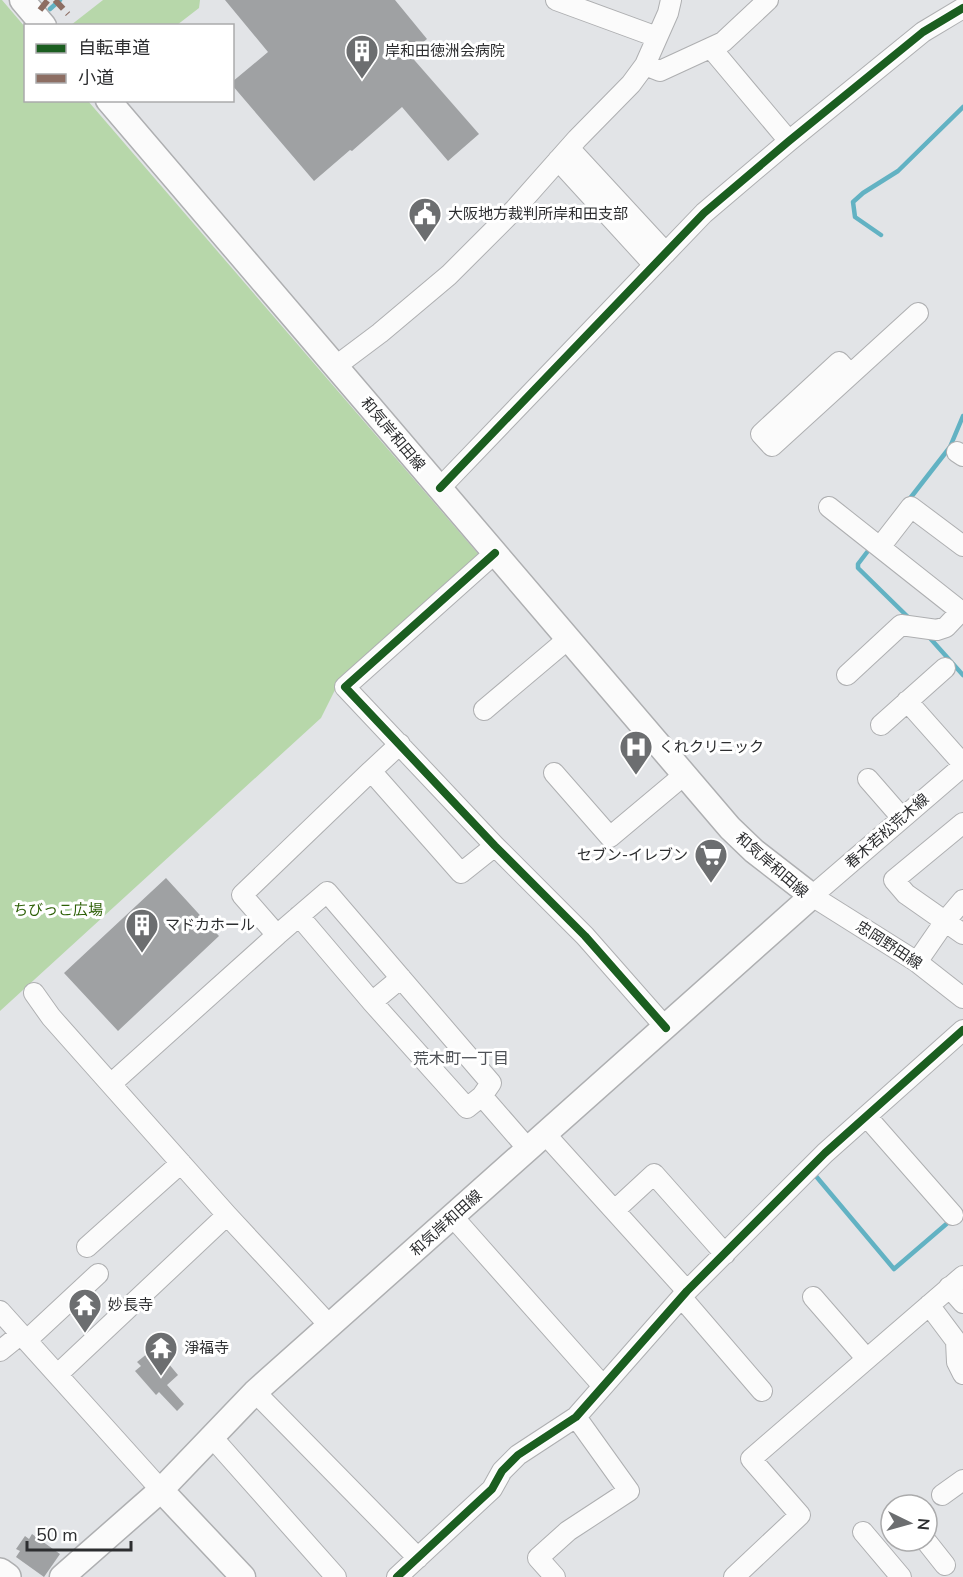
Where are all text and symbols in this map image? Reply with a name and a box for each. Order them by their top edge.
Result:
legend [24,24,234,102]
building icon: 岸和田徳洲会病院 [344,33,380,80]
text: 自転車道 [78,36,150,60]
place label: 岸和田徳洲会病院 [385,41,505,61]
text: 小道 [78,66,114,90]
public building icon: 大阪地方裁判所岸和田支部 [407,196,443,243]
place label: 大阪地方裁判所岸和田支部 [448,204,628,224]
street label: 和気岸和田線 [356,393,430,475]
hospital icon: くれクリニック [618,729,654,776]
place label: くれクリニック [659,737,764,757]
street label: 春木若松荒木線 [841,789,933,873]
street label: 和気岸和田線 [731,828,813,902]
supermarket icon: セブン-イレブン [693,837,729,884]
place label: セブン-イレブン [577,845,688,865]
park label: ちびっこ広場 [13,900,103,920]
building icon: マドカホール [124,907,160,954]
place label: マドカホール [165,915,255,935]
street label: 忠岡野田線 [852,916,926,974]
district label: 荒木町一丁目 [413,1048,509,1070]
street label: 和気岸和田線 [406,1185,486,1261]
temple icon: 妙長寺 [67,1287,103,1334]
place label: 妙長寺 [108,1295,153,1315]
temple icon: 淨福寺 [143,1330,179,1377]
place label: 淨福寺 [184,1338,229,1358]
north arrow [879,1493,939,1553]
scale bar [27,1514,130,1552]
text: N [911,1517,934,1531]
text: 50 m [36,1523,78,1547]

